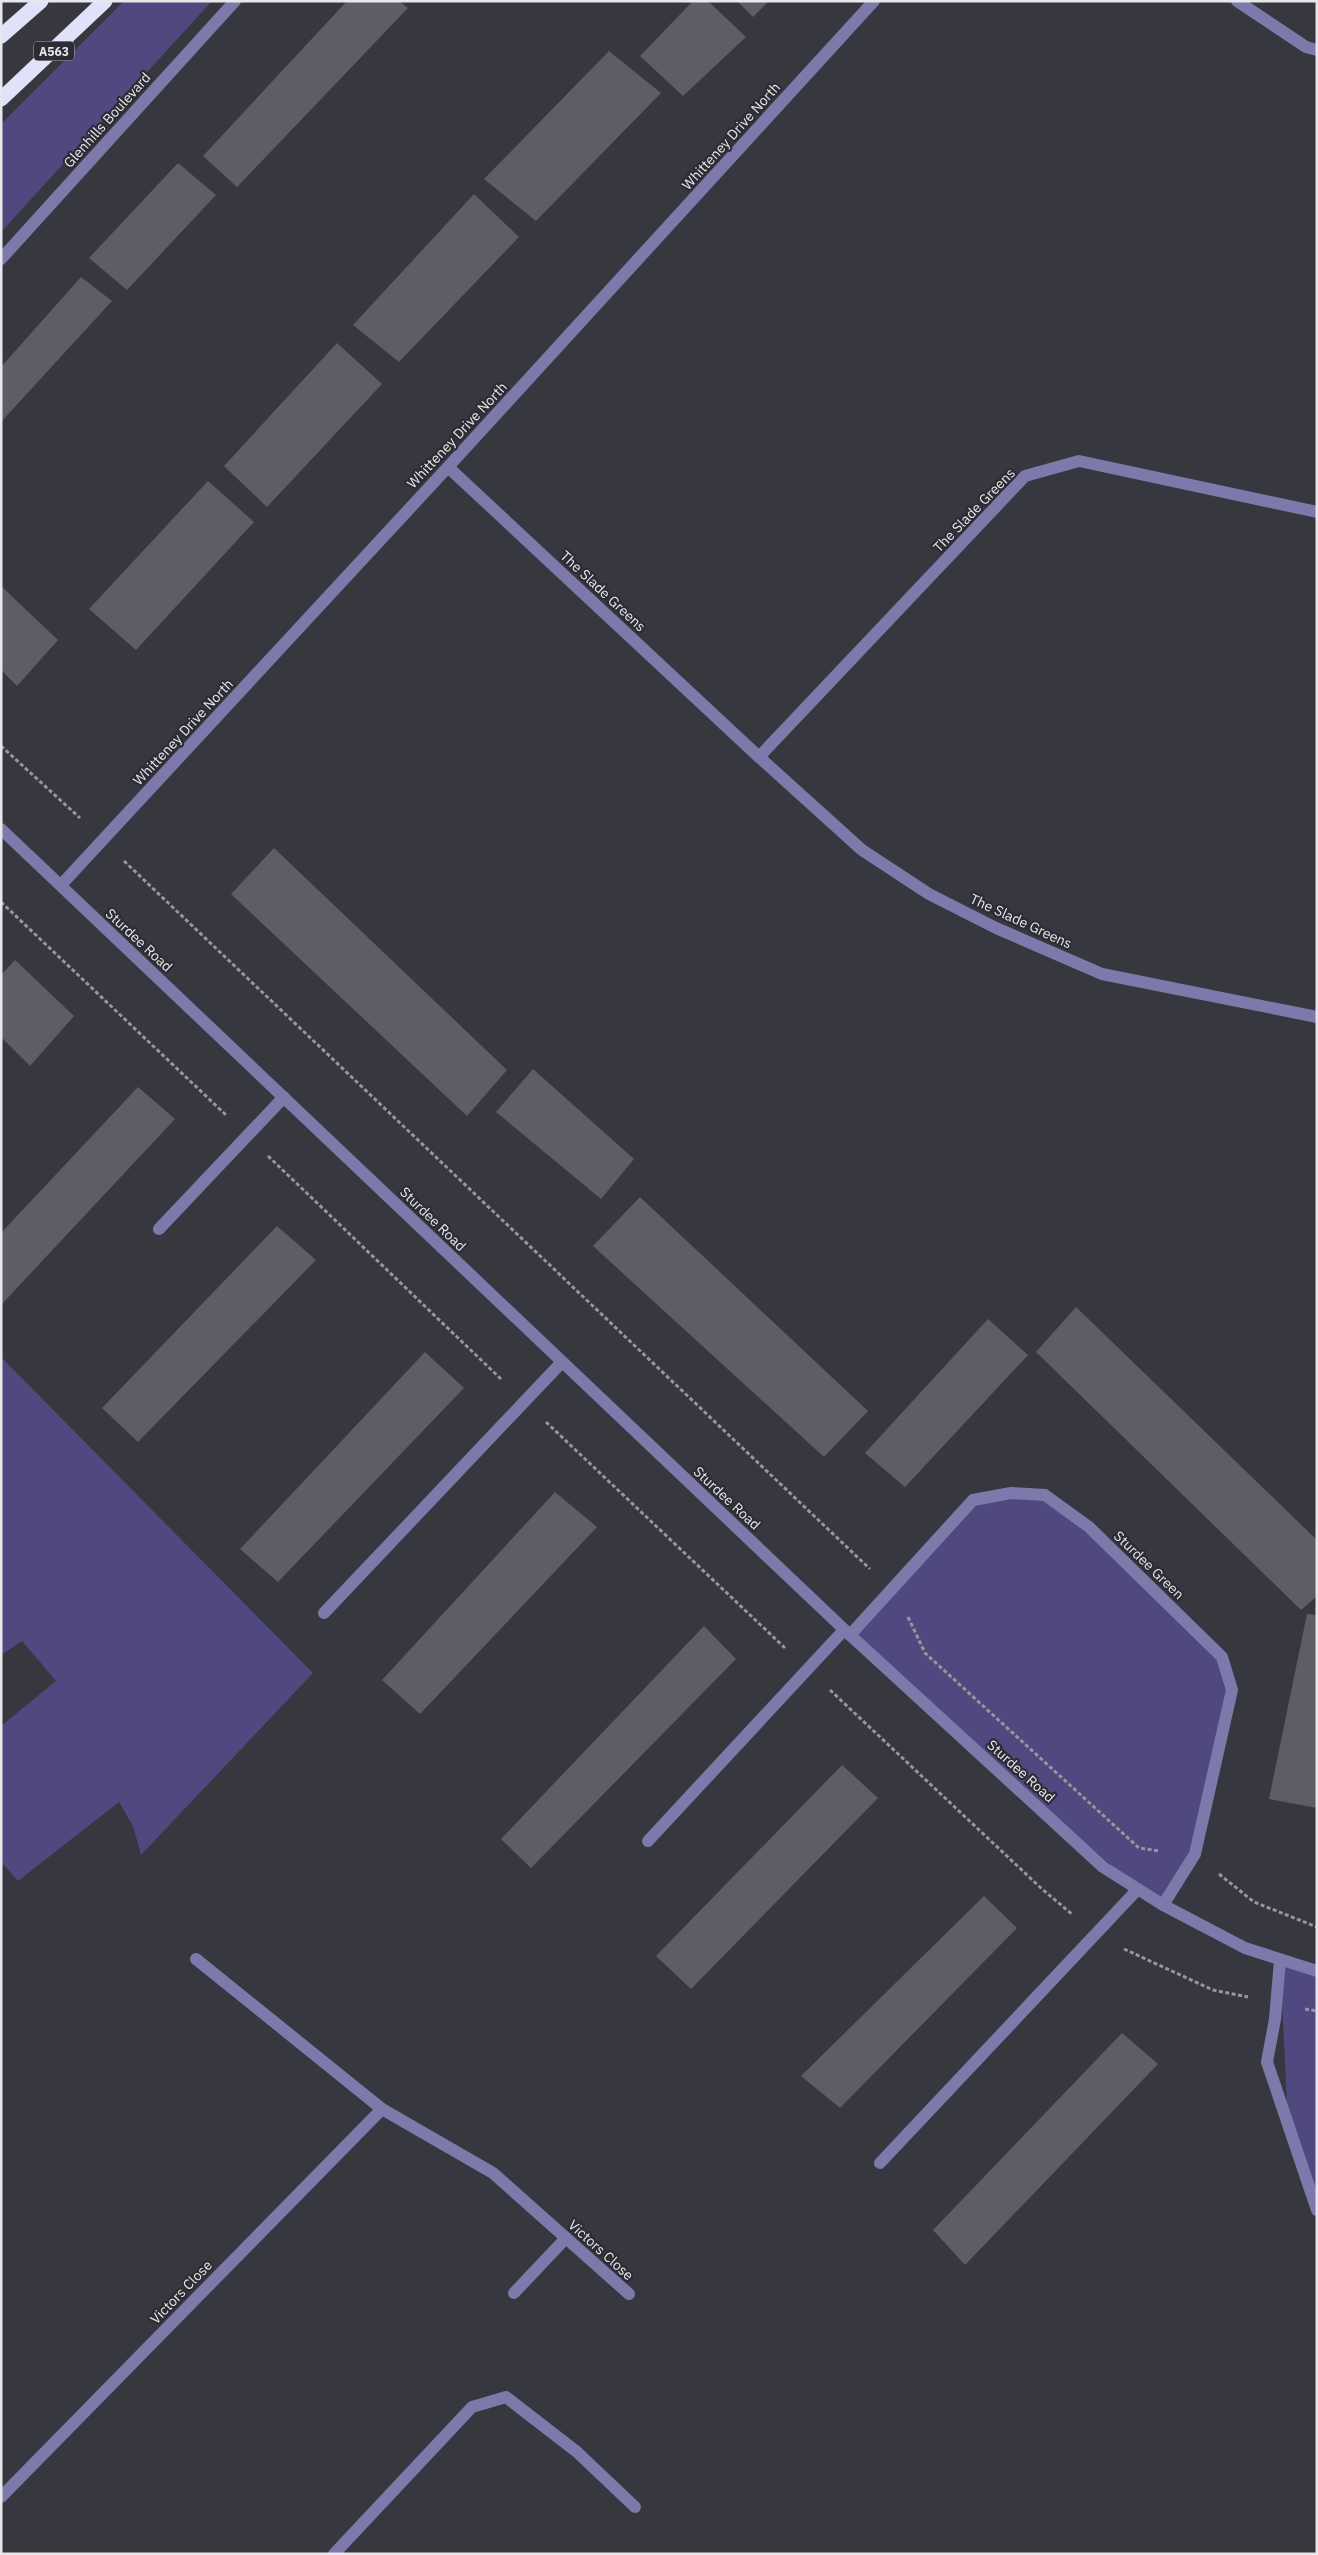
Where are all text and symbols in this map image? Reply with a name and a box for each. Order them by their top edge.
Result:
road number: A563 [34,41,74,60]
street label: Glenhills Boulevard [59,69,155,171]
street label: Whitteney Drive North [678,78,784,194]
street label: Whitteney Drive North [403,378,511,492]
street label: The Slade Greens [929,464,1019,556]
street label: The Slade Greens [556,547,650,635]
street label: Whitteney Drive North [129,675,237,789]
street label: The Slade Greens [967,890,1075,953]
street label: Sturdee Road [102,904,176,976]
street label: Sturdee Road [396,1183,470,1255]
street label: Sturdee Road [690,1462,764,1534]
street label: Sturdee Green [1110,1527,1188,1603]
street label: Sturdee Road [983,1736,1059,1806]
street label: Victors Close [565,2216,638,2284]
street label: Victors Close [146,2256,216,2328]

